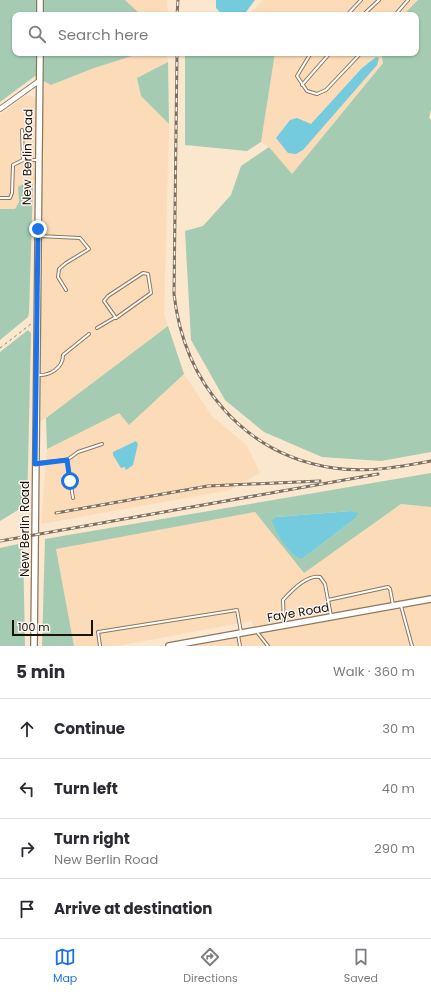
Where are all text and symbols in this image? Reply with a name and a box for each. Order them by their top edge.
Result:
search box [12,12,419,56]
icon: search [26,23,48,45]
text: Search here [58,24,148,45]
street label: New Berlin Road [18,109,36,205]
route end [29,220,47,238]
route start [61,472,79,490]
street label: New Berlin Road [16,481,33,577]
street label: Faye Road [266,598,330,626]
scale bar [12,618,93,637]
text: 100 m [18,619,50,635]
text: 5 min [16,660,65,684]
text: Walk · 360 m [333,662,415,681]
icon: ahead [16,718,38,740]
text: Continue [54,718,125,739]
text: 30 m [382,719,415,738]
icon: left [16,778,38,800]
text: Turn left [54,778,118,799]
text: 40 m [382,779,415,798]
text: Turn right [54,828,130,849]
icon: right [16,838,38,860]
text: 290 m [374,839,415,858]
text: New Berlin Road [54,850,158,869]
icon: arrive [16,898,38,920]
text: Arrive at destination [54,898,212,919]
tab: Map [53,946,77,987]
tab: Directions [183,946,238,987]
tab: Saved [344,946,378,987]

